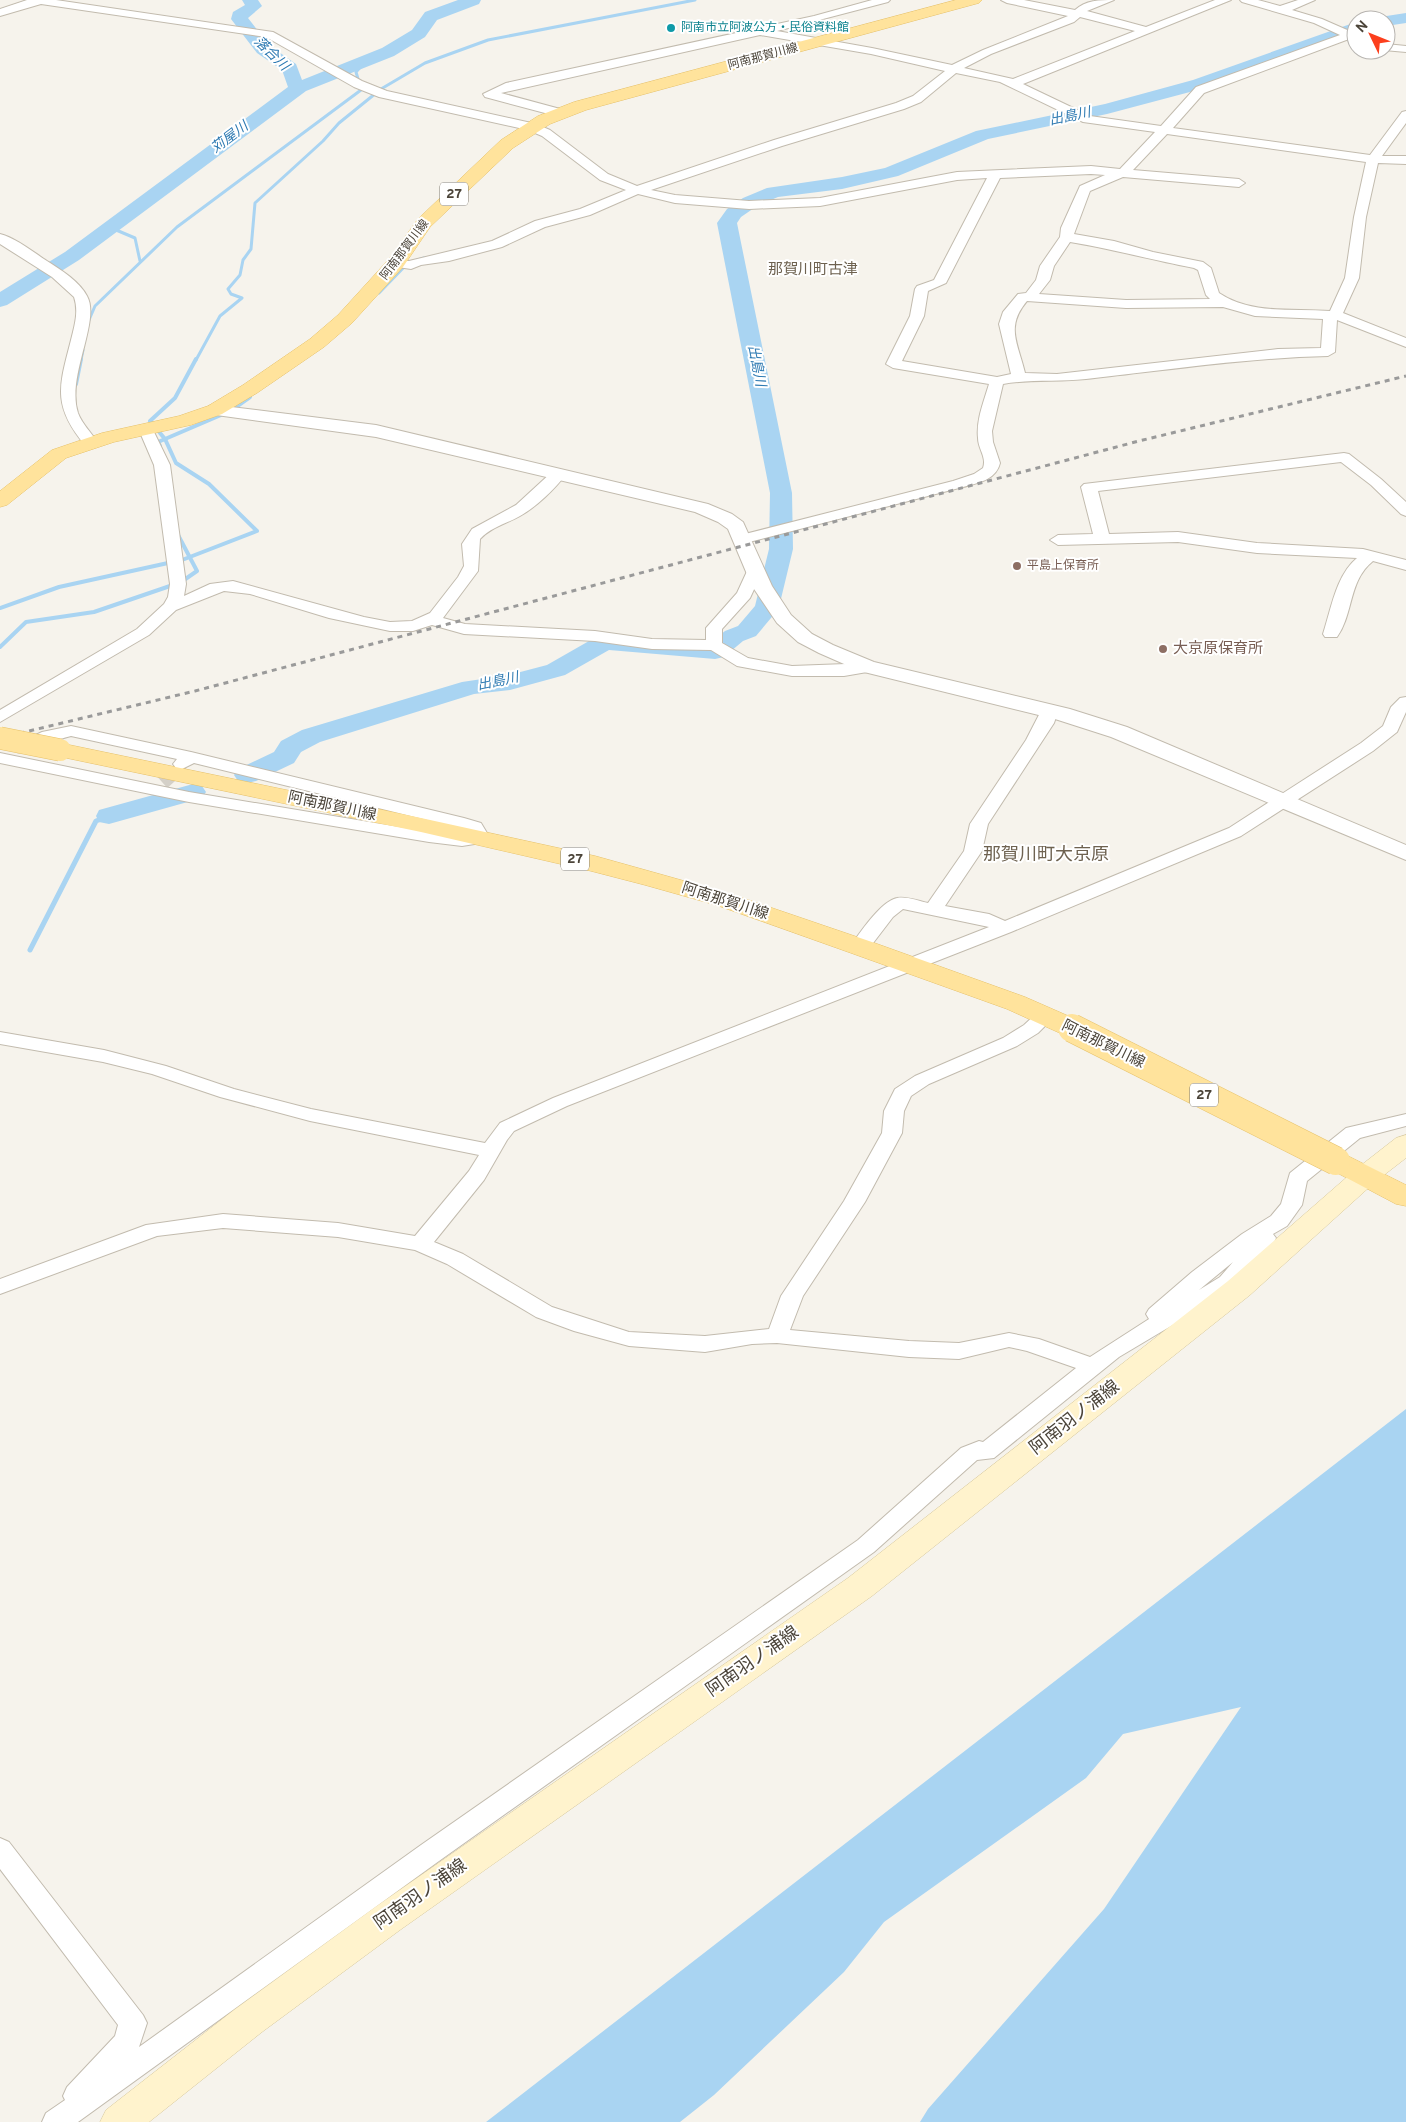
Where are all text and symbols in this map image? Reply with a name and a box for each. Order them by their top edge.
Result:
north arrow [1346,10,1396,60]
text: N [1353,18,1372,37]
place label: 阿南市立阿波公方・民俗資料館 [681,20,849,36]
marker: 阿南市立阿波公方・民俗資料館 [665,22,677,34]
water label: 落合川 [250,33,293,76]
street label: 阿南那賀川線 [726,40,800,74]
water label: 出島川 [1048,104,1094,130]
water label: 苅屋川 [208,117,253,157]
road number: 27 [440,182,468,205]
street label: 阿南那賀川線 [377,216,433,284]
district label: 那賀川町古津 [768,261,858,280]
water label: 出島川 [744,344,769,390]
place label: 平島上保育所 [1027,558,1099,574]
marker: 平島上保育所 [1011,560,1023,572]
place label: 大京原保育所 [1173,640,1263,659]
marker: 大京原保育所 [1157,643,1169,655]
water label: 出島川 [476,669,522,695]
street label: 阿南那賀川線 [286,788,378,826]
district label: 那賀川町大京原 [983,844,1109,867]
road number: 27 [561,848,589,871]
street label: 阿南那賀川線 [679,879,771,925]
street label: 阿南那賀川線 [1058,1017,1148,1073]
road number: 27 [1190,1084,1218,1106]
street label: 阿南羽ノ浦線 [1025,1376,1125,1460]
street label: 阿南羽ノ浦線 [702,1622,804,1702]
street label: 阿南羽ノ浦線 [370,1855,472,1935]

